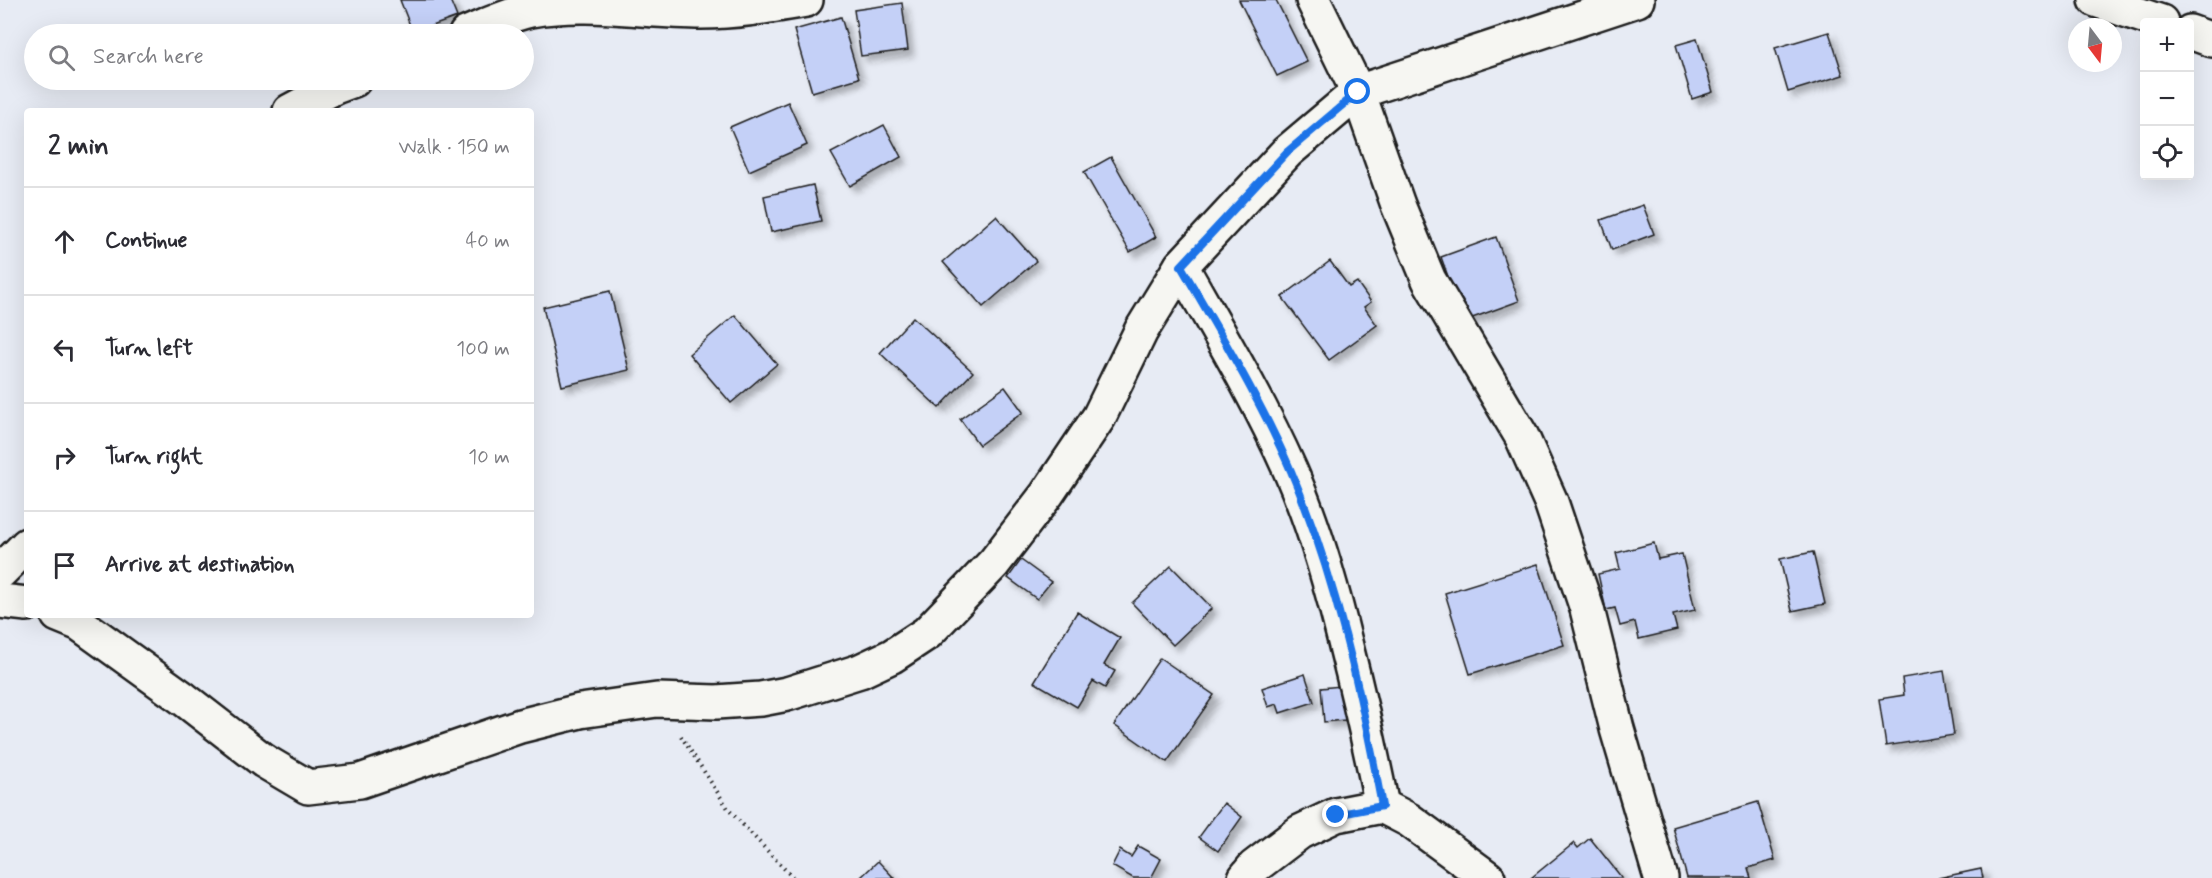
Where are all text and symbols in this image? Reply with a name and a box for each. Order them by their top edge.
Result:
north arrow [2068,18,2122,72]
map controls [2140,18,2194,180]
button: + [2140,18,2194,72]
search box [24,24,534,90]
icon: search [45,41,78,74]
text: Search here [93,43,204,71]
button: − [2140,72,2194,126]
route start [1344,78,1370,104]
button: locate [2140,126,2194,180]
text: 2 min [48,130,109,164]
text: Walk · 150 m [398,134,510,161]
icon: ahead [48,225,81,258]
text: Continue [105,227,187,255]
text: 40 m [466,228,510,255]
icon: left [48,333,81,366]
text: Turn left [105,335,193,363]
text: 100 m [456,336,510,363]
icon: right [48,441,81,474]
text: Turn right [105,443,203,471]
text: 10 m [468,444,510,471]
icon: arrive [48,549,81,582]
text: Arrive at destination [105,551,295,579]
route end [1322,801,1348,827]

